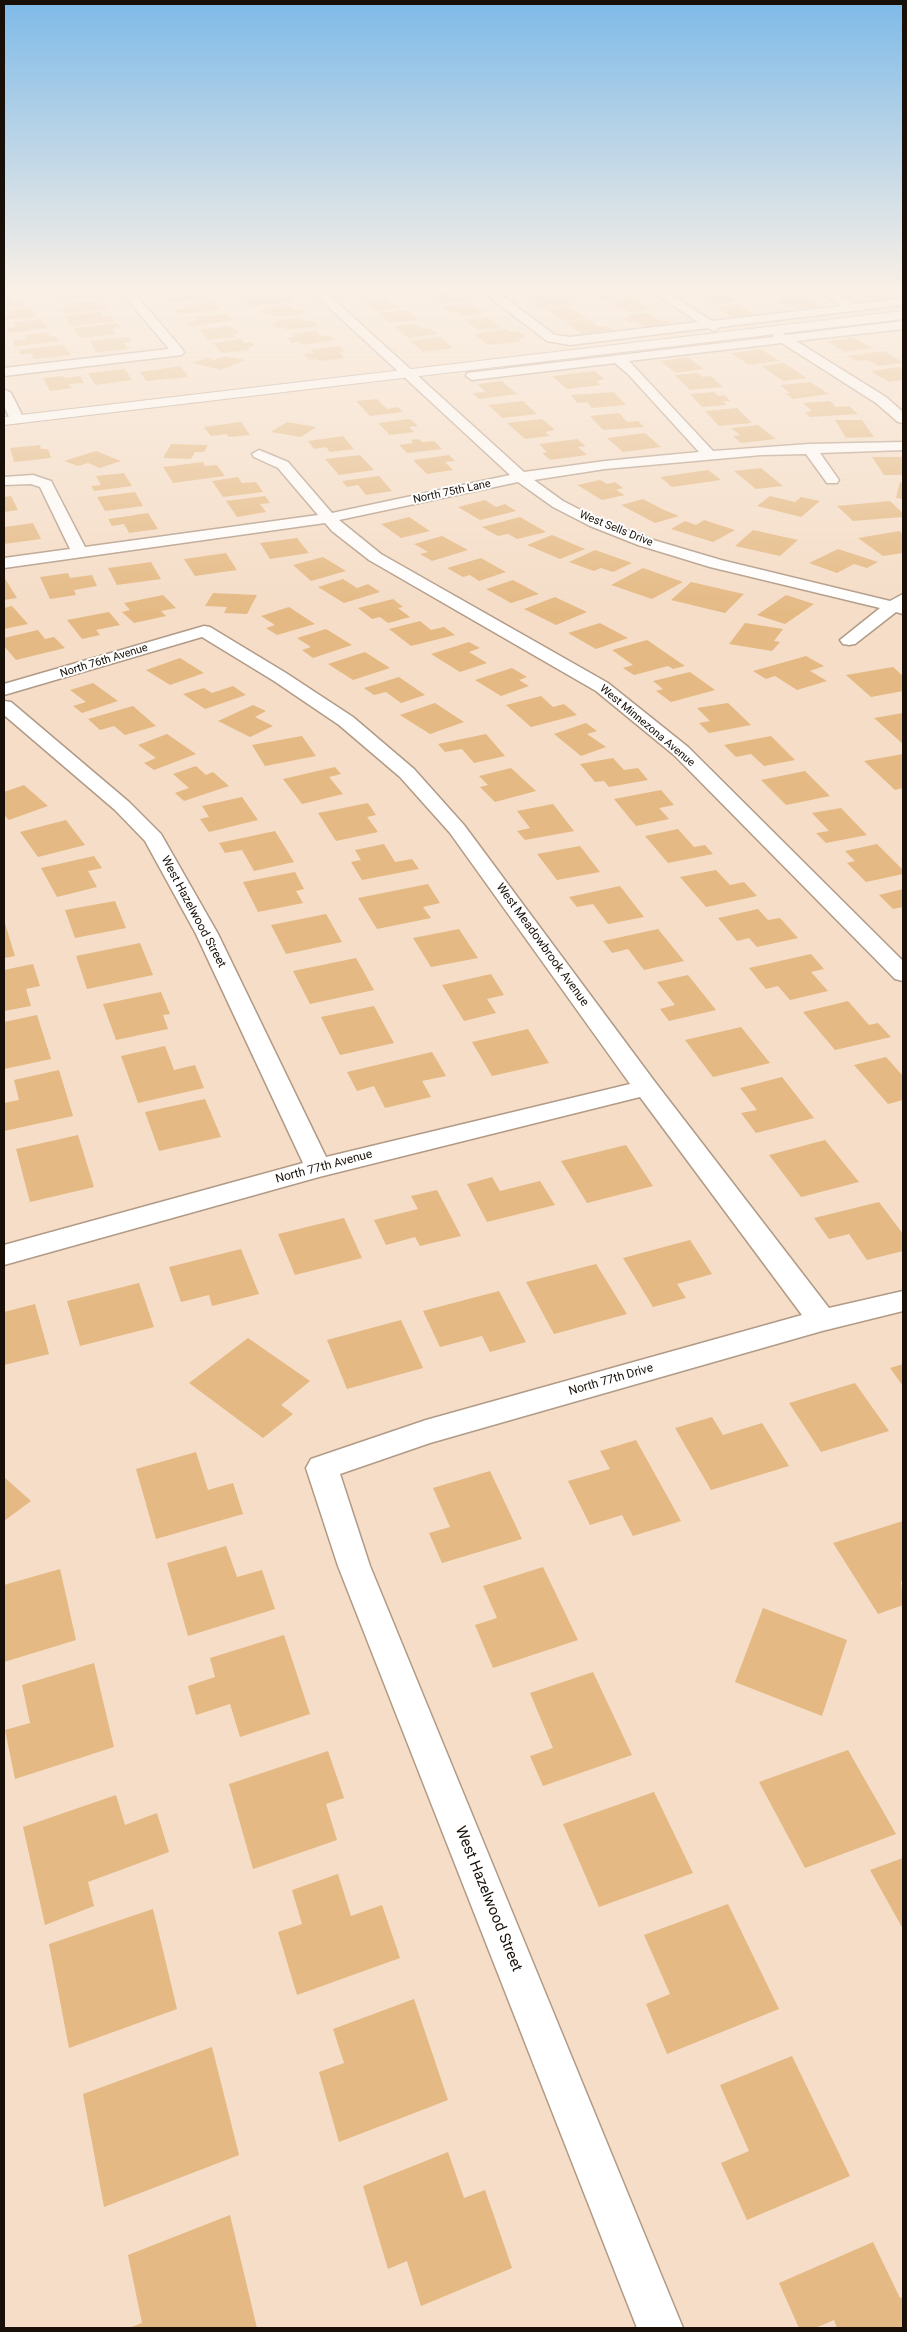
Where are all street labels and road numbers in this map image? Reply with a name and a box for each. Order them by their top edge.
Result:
street label: North 75th Lane [412,477,492,507]
street label: West Sells Drive [577,508,655,550]
street label: North 76th Avenue [58,641,150,681]
street label: West Minnezona Avenue [597,682,697,770]
street label: West Hazelwood Street [157,854,229,970]
street label: West Meadowbrook Avenue [493,881,591,1009]
street label: North 77th Avenue [274,1147,374,1187]
street label: North 77th Drive [567,1361,655,1399]
street label: West Hazelwood Street [451,1824,525,1974]

